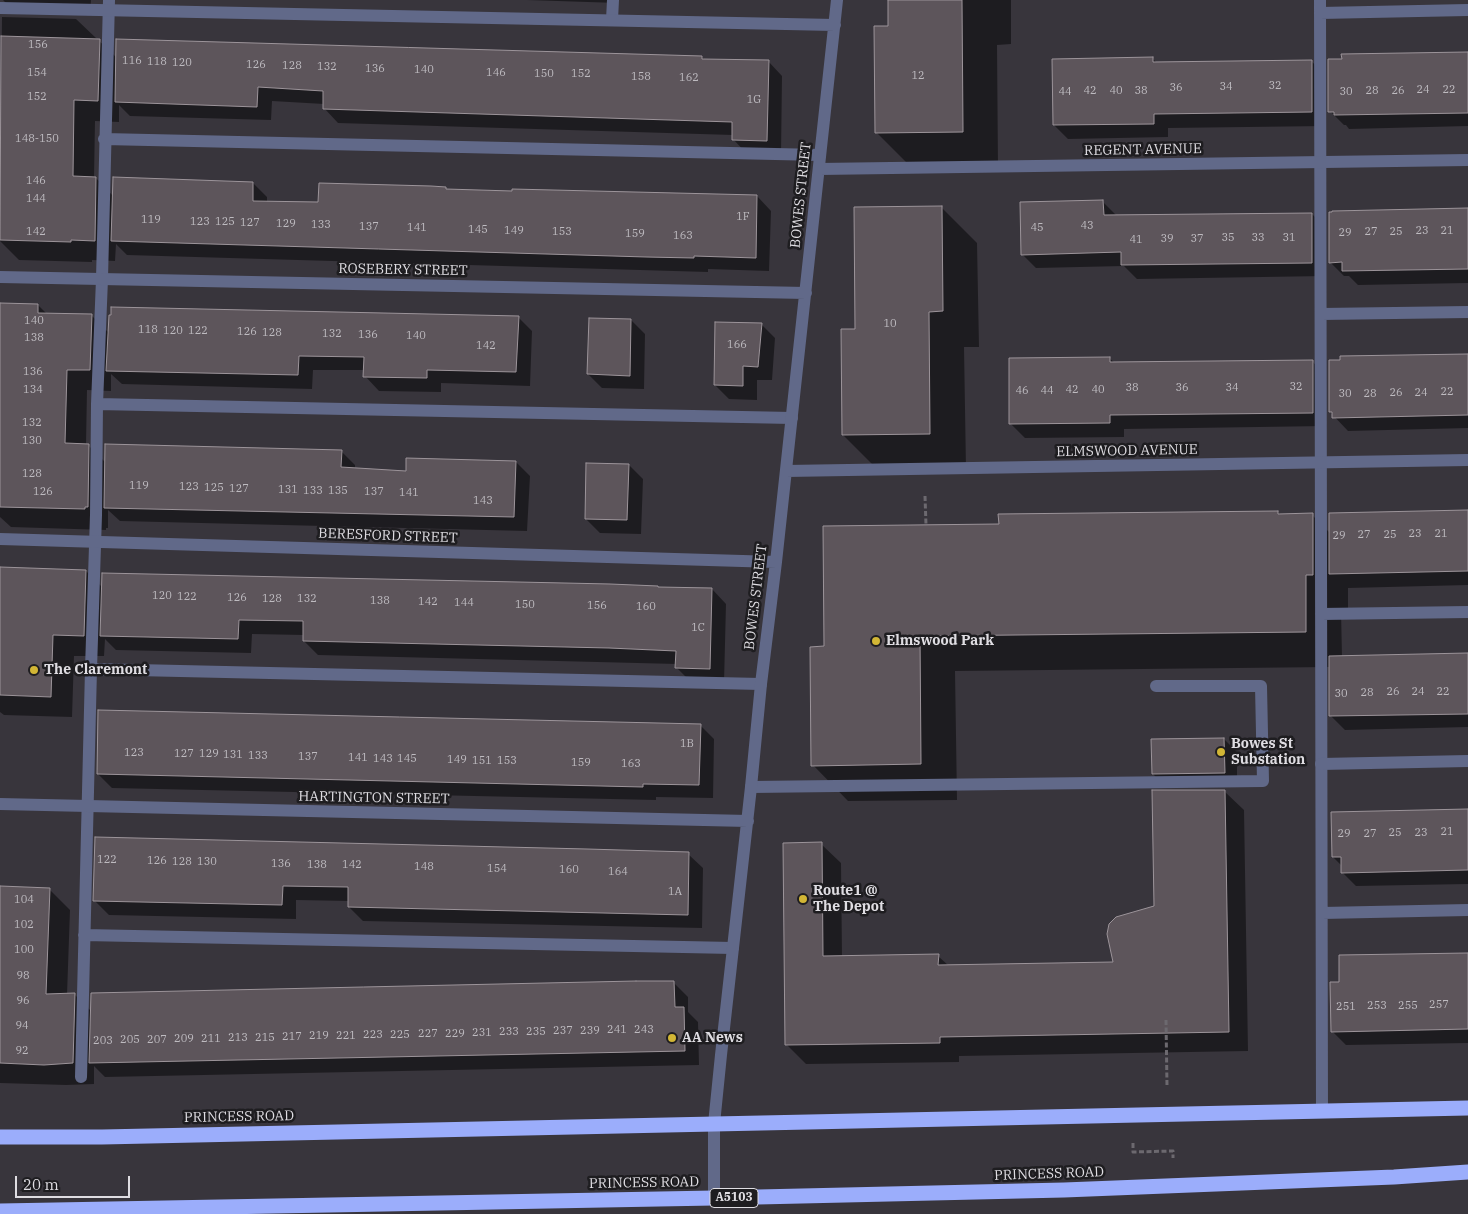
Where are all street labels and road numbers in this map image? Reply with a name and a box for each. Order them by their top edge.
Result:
street label: BOWES STREET [787,141,815,249]
street label: REGENT AVENUE [1084,141,1202,159]
street label: ROSEBERY STREET [338,260,468,280]
street label: ELMSWOOD AVENUE [1056,441,1198,461]
street label: BERESFORD STREET [318,525,458,547]
street label: BOWES STREET [741,543,771,651]
street label: HARTINGTON STREET [298,788,450,808]
street label: PRINCESS ROAD [184,1108,294,1126]
street label: PRINCESS ROAD [994,1164,1104,1184]
street label: PRINCESS ROAD [589,1174,699,1192]
road number: A5103 [710,1188,758,1208]

